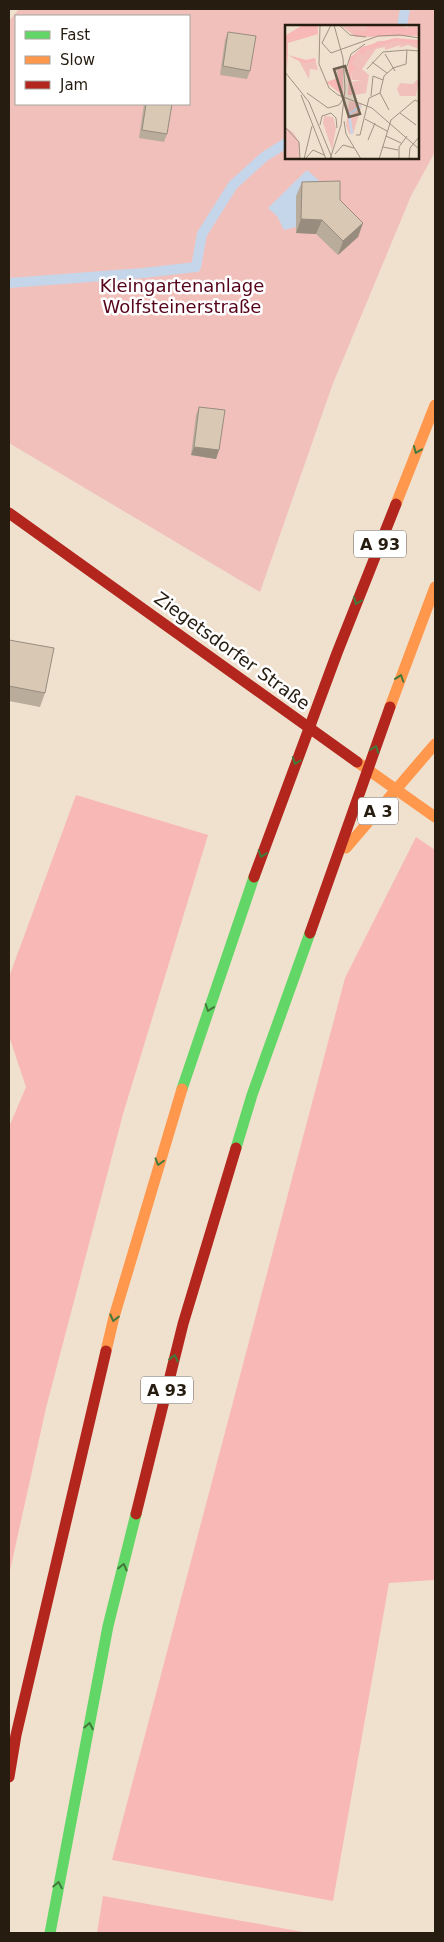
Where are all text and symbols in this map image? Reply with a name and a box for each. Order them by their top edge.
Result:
legend [15,15,190,105]
inset map [285,25,419,159]
text: Fast [60,26,90,44]
text: Slow [60,51,95,69]
text: Jam [59,76,88,94]
park label: Kleingartenanlage Wolfsteinerstraße [100,275,264,317]
one-way arrow [413,446,423,454]
road number: A 93 [354,530,406,558]
street label: Ziegetsdorfer Straße [150,587,314,714]
one-way arrow [353,597,363,605]
one-way arrow [394,675,404,683]
one-way arrow [369,745,379,754]
one-way arrow [292,757,302,765]
road number: A 3 [358,798,398,824]
one-way arrow [257,849,267,857]
one-way arrow [205,1003,215,1011]
one-way arrow [154,1157,164,1166]
one-way arrow [109,1314,120,1323]
one-way arrow [169,1355,179,1363]
road number: A 93 [141,1376,193,1404]
one-way arrow [117,1562,128,1571]
one-way arrow [83,1721,94,1730]
one-way arrow [53,1881,63,1890]

